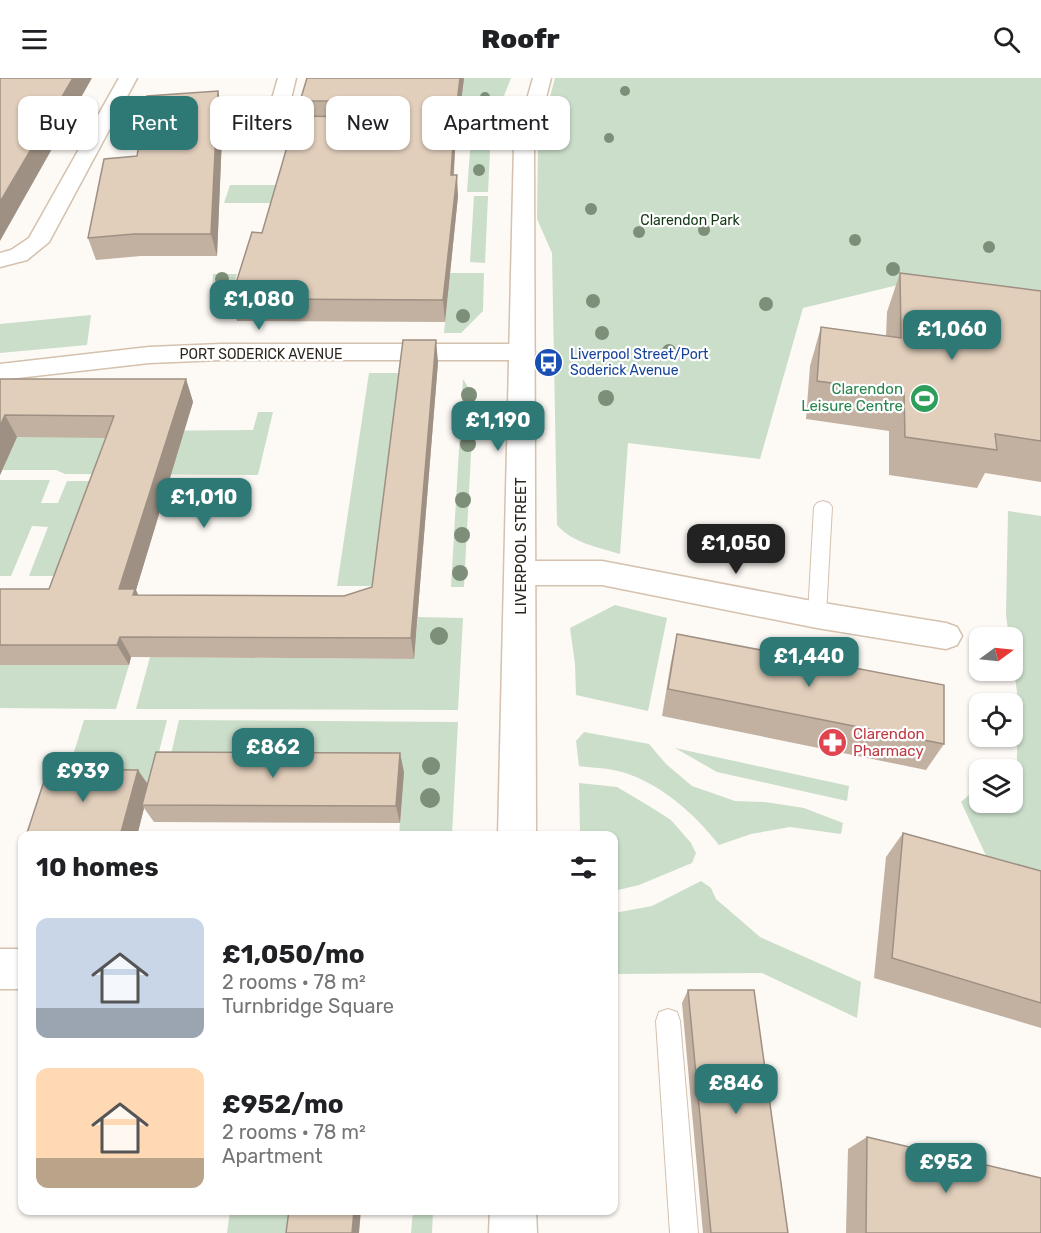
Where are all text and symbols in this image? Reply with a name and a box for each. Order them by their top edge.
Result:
icon: menu [18,23,51,56]
text: Roofr [481,23,560,55]
icon: search [990,23,1023,56]
chip: Buy [18,96,98,150]
chip: Rent [110,96,198,150]
chip: Filters [210,96,314,150]
chip: New [326,96,410,150]
chip: Apartment [422,96,570,150]
park label: Clarendon Park [640,212,740,229]
pin: £1,080 [210,280,308,331]
text: £1,080 [224,287,294,311]
pin: £1,060 [903,310,1001,361]
text: £1,060 [917,317,987,341]
street label: PORT SODERICK AVENUE [179,346,343,363]
bus stop icon: Liverpool Street/Port Soderick Avenue [533,346,565,378]
place label: Liverpool Street/Port Soderick Avenue [570,346,709,379]
place label: Clarendon Leisure Centre [801,380,903,415]
sports icon: Clarendon Leisure Centre [908,382,940,414]
pin: £1,190 [449,401,547,452]
text: £1,190 [466,408,530,432]
street label: LIVERPOOL STREET [512,477,530,615]
pin: £1,010 [155,478,253,529]
text: £1,010 [171,485,237,509]
pin: £1,050 [687,524,785,575]
text: £1,050 [701,531,771,555]
north arrow [969,627,1023,681]
map controls [969,627,1023,813]
pin: £1,440 [760,637,858,688]
text: £1,440 [774,644,844,668]
button: locate [969,693,1023,747]
place label: Clarendon Pharmacy [853,725,925,760]
pharmacy icon: Clarendon Pharmacy [816,727,848,759]
pin: £862 [237,728,309,779]
text: £862 [246,735,300,759]
pin: £939 [47,752,119,803]
text: £939 [56,759,110,783]
button: layers [969,759,1023,813]
icon: filters [567,851,600,884]
text: 10 homes [36,852,159,883]
text: £1,050/mo [222,939,365,970]
icon: home [84,942,156,1014]
text: 2 rooms · 78 m² [222,970,366,994]
text: Turnbridge Square [222,994,394,1018]
pin: £846 [700,1064,772,1115]
text: £846 [709,1071,763,1095]
text: £952/mo [222,1089,344,1120]
icon: home [84,1092,156,1164]
text: 2 rooms · 78 m² [222,1120,366,1144]
pin: £952 [910,1143,982,1194]
text: Apartment [222,1144,323,1168]
text: £952 [919,1150,973,1174]

